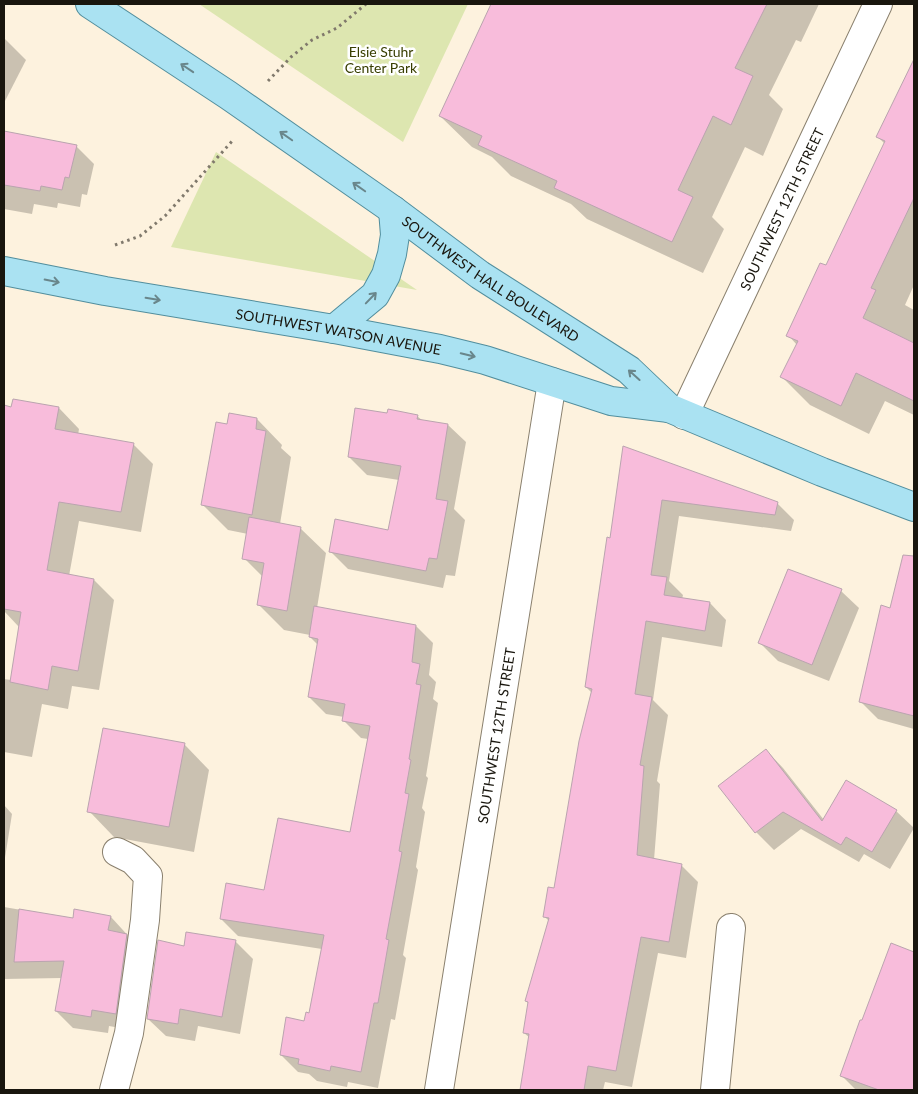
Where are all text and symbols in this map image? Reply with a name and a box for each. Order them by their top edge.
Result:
park label: Elsie Stuhr Center Park [345,43,418,76]
one-way arrow [180,63,194,73]
street label: SOUTHWEST 12TH STREET [736,124,827,293]
one-way arrow [279,131,293,141]
one-way arrow [353,182,367,192]
street label: SOUTHWEST HALL BOULEVARD [399,212,583,345]
one-way arrow [43,277,59,286]
one-way arrow [365,292,377,304]
one-way arrow [145,295,161,305]
street label: SOUTHWEST WATSON AVENUE [235,304,443,358]
one-way arrow [459,351,475,360]
one-way arrow [627,369,640,381]
street label: SOUTHWEST 12TH STREET [473,646,518,825]

